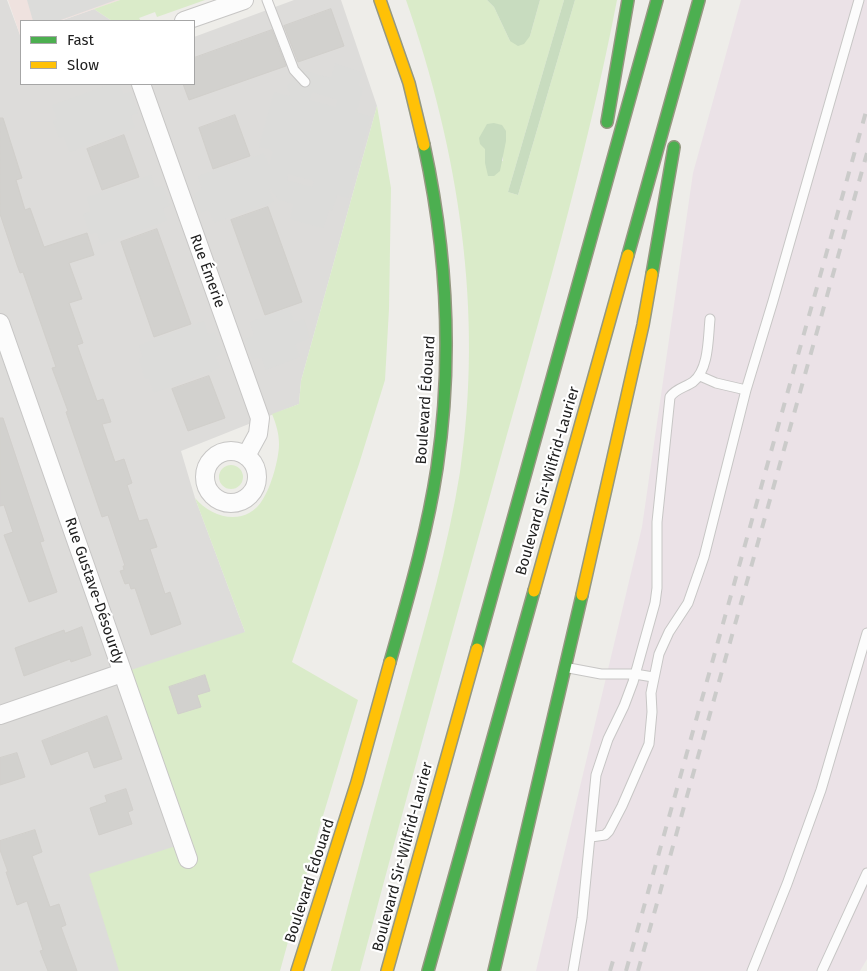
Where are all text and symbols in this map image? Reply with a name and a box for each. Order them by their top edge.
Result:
legend [20,20,195,85]
text: Fast [67,31,94,49]
text: Slow [67,56,99,74]
street label: Rue Émerie [185,232,229,310]
street label: Boulevard Édouard [413,335,439,465]
street label: Boulevard Sir-Wilfrid-Laurier [512,384,584,578]
street label: Rue Gustave-Désourdy [60,515,128,667]
street label: Boulevard Sir-Wilfrid-Laurier [369,760,437,954]
street label: Boulevard Édouard [281,817,339,945]

